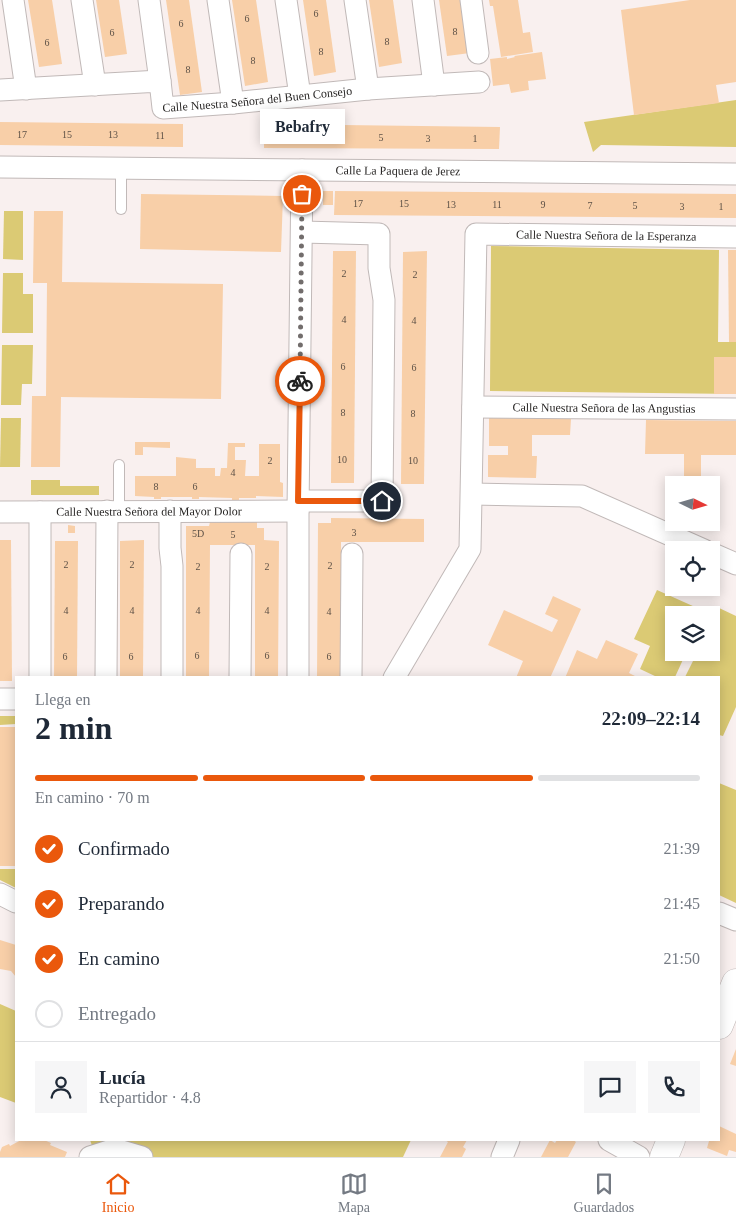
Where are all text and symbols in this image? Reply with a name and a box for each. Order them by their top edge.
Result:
house number: 6 [314,8,319,19]
house number: 6 [245,13,250,24]
house number: 6 [179,18,184,29]
house number: 8 [453,26,458,37]
house number: 6 [110,27,115,38]
house number: 8 [385,36,390,47]
house number: 6 [45,37,50,48]
house number: 8 [319,46,324,57]
house number: 8 [251,55,256,66]
house number: 8 [186,64,191,75]
street label: Calle Nuestra Señora del Buen Consejo [162,84,353,115]
callout: Bebafry [260,109,344,144]
text: Bebafry [275,118,330,135]
house number: 17 [17,129,27,140]
house number: 15 [62,129,72,140]
house number: 13 [108,129,118,140]
house number: 11 [155,130,165,141]
house number: 5 [379,132,384,143]
house number: 3 [426,133,431,144]
house number: 1 [473,133,478,144]
street label: Calle La Paquera de Jerez [336,163,460,178]
pin [281,173,323,215]
icon: bag [288,180,316,208]
house number: 17 [353,198,363,209]
house number: 15 [399,198,409,209]
house number: 13 [446,199,456,210]
house number: 11 [492,199,502,210]
house number: 9 [541,199,546,210]
house number: 7 [588,200,593,211]
house number: 5 [633,200,638,211]
house number: 3 [680,201,685,212]
house number: 1 [719,201,724,212]
street label: Calle Nuestra Señora de la Esperanza [516,227,697,244]
house number: 2 [342,268,347,279]
house number: 2 [413,269,418,280]
house number: 4 [342,314,347,325]
house number: 4 [412,315,417,326]
courier [275,356,325,406]
house number: 6 [341,361,346,372]
house number: 6 [412,362,417,373]
icon: bike [286,367,314,395]
street label: Calle Nuestra Señora de las Angustias [512,400,696,416]
house number: 8 [341,407,346,418]
house number: 8 [411,408,416,419]
house number: 10 [337,454,347,465]
house number: 2 [268,455,273,466]
house number: 10 [408,455,418,466]
house number: 4 [231,467,236,478]
north arrow [665,476,720,531]
map controls [665,476,720,661]
pin [361,480,403,522]
house number: 8 [154,481,159,492]
house number: 6 [193,481,198,492]
icon: home [368,487,396,515]
street label: Calle Nuestra Señora del Mayor Dolor [56,504,242,519]
house number: 3 [352,527,357,538]
house number: 5D [192,528,204,539]
house number: 5 [231,529,236,540]
button: locate [665,541,720,596]
house number: 2 [64,559,69,570]
house number: 2 [130,559,135,570]
house number: 2 [328,560,333,571]
house number: 2 [196,561,201,572]
house number: 2 [265,561,270,572]
house number: 4 [64,605,69,616]
house number: 4 [130,605,135,616]
house number: 4 [196,605,201,616]
house number: 4 [265,605,270,616]
house number: 4 [327,606,332,617]
button: layers [665,606,720,661]
house number: 6 [195,650,200,661]
house number: 6 [265,650,270,661]
house number: 6 [63,651,68,662]
house number: 6 [129,651,134,662]
house number: 6 [327,651,332,662]
text: Llega en [35,691,91,708]
text: 22:09–22:14 [602,708,700,729]
text: 2 min [35,710,112,746]
text: En camino · 70 m [35,789,150,806]
icon: check [35,835,63,863]
text: Confirmado [78,838,170,859]
text: 21:39 [664,840,700,857]
icon: check [35,890,63,918]
text: Preparando [78,893,165,914]
text: 21:45 [664,895,700,912]
icon: check [35,945,63,973]
text: En camino [78,948,160,969]
text: 21:50 [664,950,700,967]
text: Entregado [78,1003,156,1024]
button: person [35,1061,87,1113]
button: chat [584,1061,636,1113]
button: phone [648,1061,700,1113]
text: Lucía [99,1067,145,1088]
text: Repartidor · 4.8 [99,1089,201,1106]
tab: Inicio [102,1170,134,1216]
tab: Mapa [338,1170,370,1216]
tab: Guardados [574,1170,634,1216]

